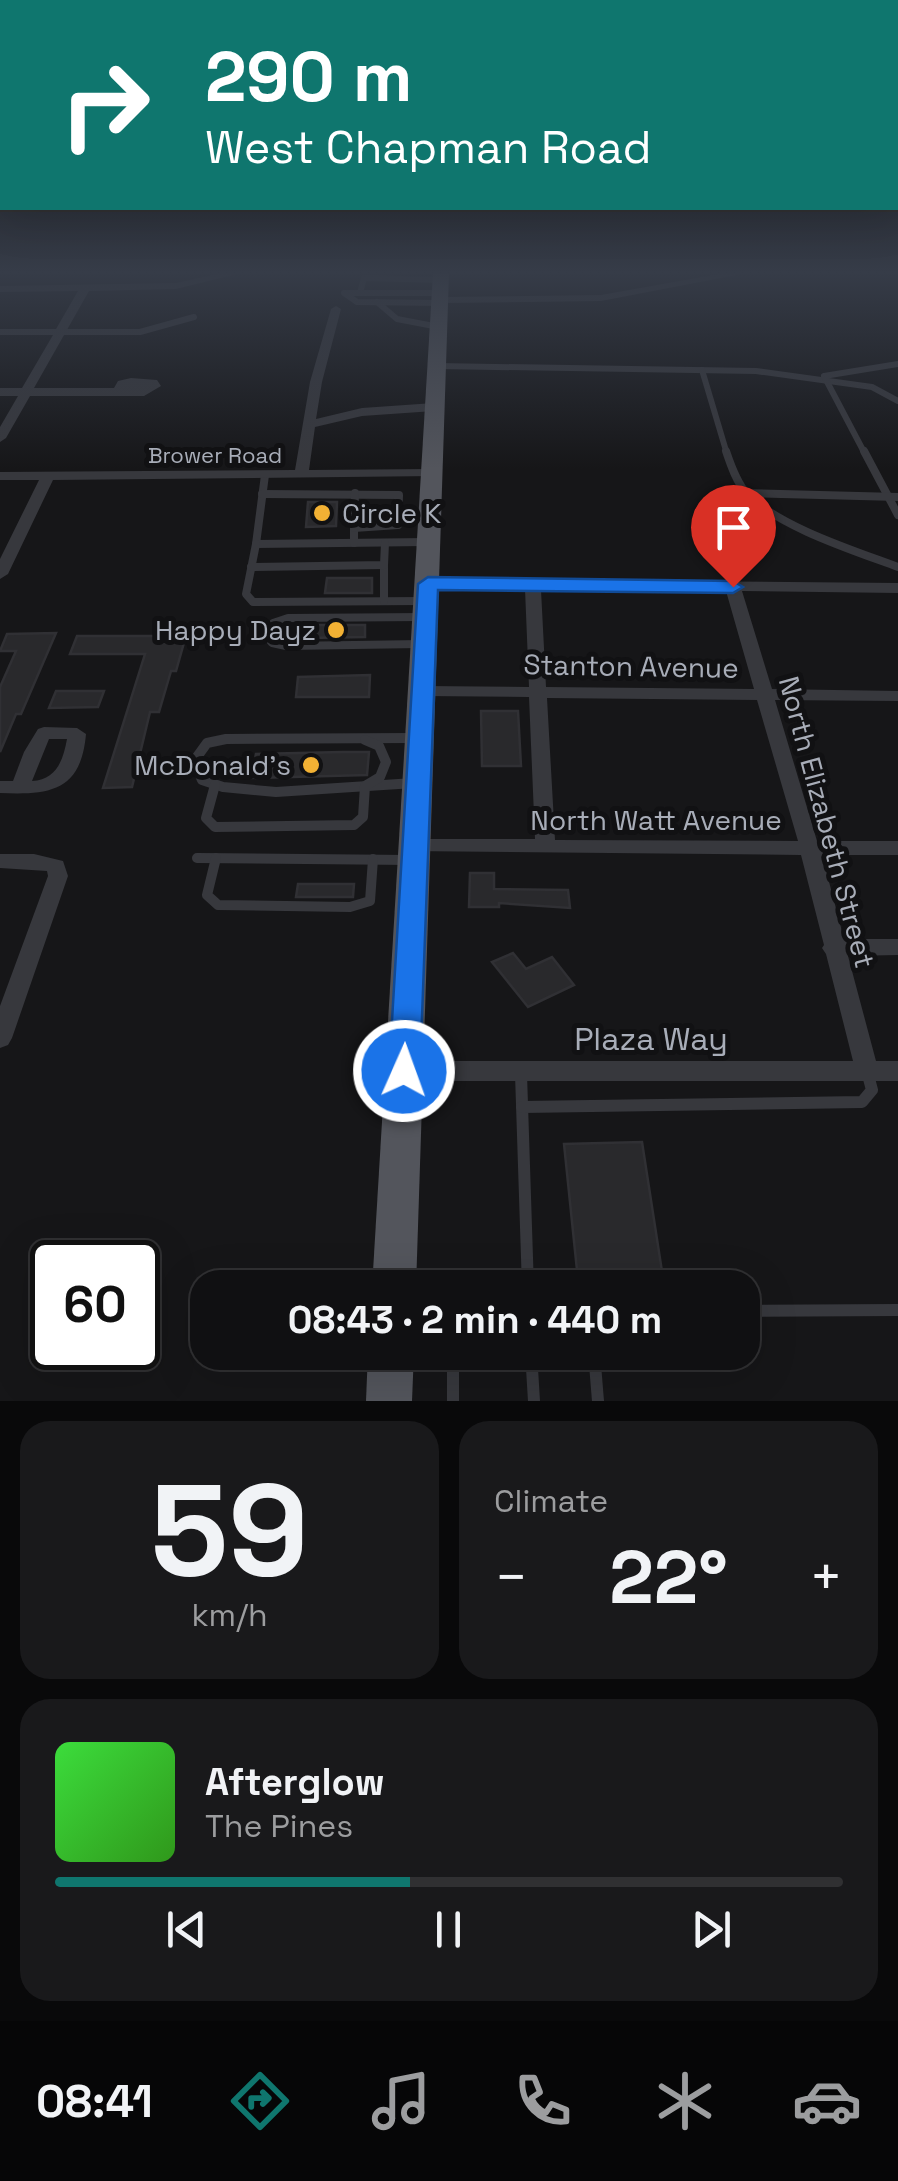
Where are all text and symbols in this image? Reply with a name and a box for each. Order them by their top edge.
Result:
text: 290 m [205,32,412,121]
icon: right [40,40,170,170]
text: West Chapman Road [205,119,651,176]
street label: Brower Road [148,441,282,469]
pin [691,485,776,588]
place label: Circle K [342,495,441,531]
icon: arrive [706,500,761,555]
marker: Circle K [311,502,333,524]
place label: Happy Dayz [155,612,316,648]
marker: Happy Dayz [325,619,347,641]
street label: Stanton Avenue [523,646,739,686]
street label: North Elizabeth Street [771,672,883,972]
place label: McDonald's [134,747,291,783]
marker: McDonald's [300,754,322,776]
street label: North Watt Avenue [530,802,782,838]
position arrow [352,1019,456,1123]
street label: Plaza Way [574,1019,728,1059]
speed limit sign: 60 [30,1240,160,1370]
text: 08:43 · 2 min · 440 m [288,1296,662,1344]
text: 59 [150,1447,309,1613]
text: Climate [494,1481,608,1521]
text: 22° [609,1529,728,1625]
text: − [494,1542,528,1612]
text: + [809,1542,843,1612]
text: km/h [191,1595,268,1635]
text: Afterglow [205,1758,385,1806]
text: The Pines [205,1806,353,1846]
icon: previous [159,1902,214,1957]
icon: pause [421,1902,476,1957]
icon: next [684,1902,739,1957]
icon: directions [225,2066,295,2136]
icon: music [366,2066,436,2136]
icon: phone [508,2066,578,2136]
icon: climate [650,2066,720,2136]
icon: car [792,2066,862,2136]
text: 08:41 [36,2073,153,2130]

